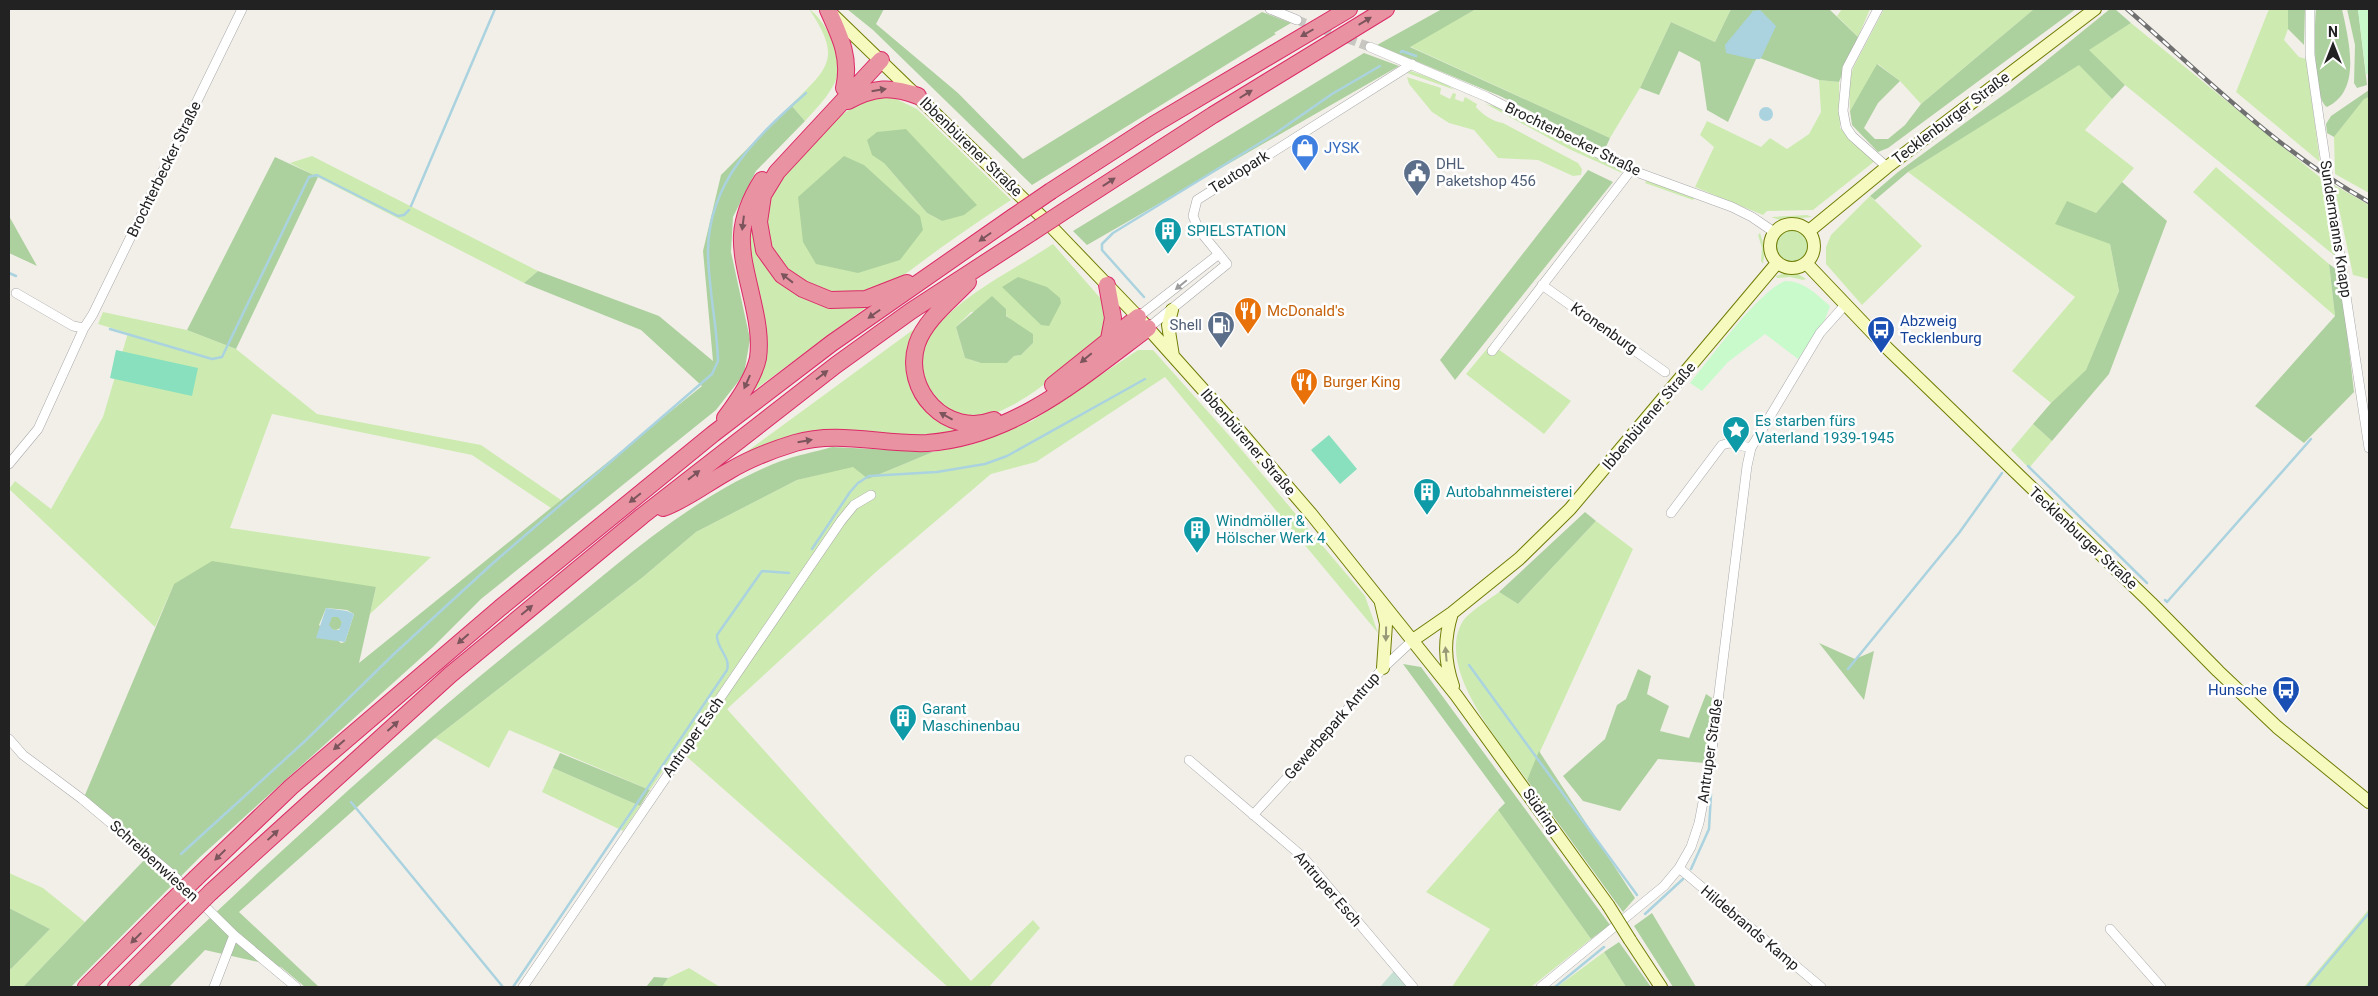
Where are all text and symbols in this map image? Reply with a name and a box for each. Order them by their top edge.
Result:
one-way arrow [1358,17,1371,26]
north arrow [2308,20,2358,70]
text: N [2328,24,2338,40]
one-way arrow [1301,29,1314,38]
street label: Tecklenburger Straße [1889,68,2013,168]
one-way arrow [871,86,887,94]
one-way arrow [1240,90,1253,99]
street label: Ibbenbürener Straße [916,93,1026,201]
street label: Brochterbecker Straße [123,98,205,240]
street label: Brochterbecker Straße [1502,98,1644,180]
shop icon: JYSK [1290,133,1320,172]
place label: JYSK [1324,139,1360,157]
street label: Teutopark [1206,146,1273,197]
place label: DHL Paketshop 456 [1436,155,1536,190]
public building icon: DHL Paketshop 456 [1402,158,1432,197]
street label: Sundermanns Knapp [2316,159,2356,299]
one-way arrow [1103,177,1116,187]
one-way arrow [739,216,747,232]
building icon: SPIELSTATION [1153,216,1183,255]
place label: SPIELSTATION [1187,222,1286,240]
one-way arrow [978,232,992,242]
one-way arrow [780,272,793,283]
one-way arrow [1175,279,1188,290]
restaurant icon: McDonald's [1233,296,1263,335]
street label: Kronenburg [1567,298,1641,358]
place label: McDonald's [1267,302,1345,320]
one-way arrow [867,309,881,319]
fuel station icon: Shell [1206,310,1236,349]
place label: Abzweig Tecklenburg [1900,312,1982,347]
bus stop icon: Abzweig Tecklenburg [1866,315,1896,354]
place label: Shell [1170,316,1202,334]
one-way arrow [1080,352,1093,363]
street label: Ibbenbürener Straße [1599,358,1699,474]
restaurant icon: Burger King [1289,367,1319,406]
one-way arrow [815,370,829,380]
place label: Burger King [1323,373,1401,391]
one-way arrow [743,375,751,389]
street label: Ibbenbürener Straße [1197,385,1299,499]
one-way arrow [938,412,953,420]
place label: Es starben fürs Vaterland 1939-1945 [1755,412,1894,447]
place icon: Es starben fürs Vaterland 1939-1945 [1721,415,1751,454]
one-way arrow [798,436,814,444]
one-way arrow [687,469,700,480]
building icon: Autobahnmeisterei [1412,477,1442,516]
place label: Autobahnmeisterei [1446,483,1572,501]
street label: Tecklenburger Straße [2025,483,2141,593]
one-way arrow [628,492,641,503]
place label: Windmöller & Hölscher Werk 4 [1216,512,1326,547]
building icon: Windmöller & Hölscher Werk 4 [1182,515,1212,554]
one-way arrow [521,605,534,616]
one-way arrow [1382,626,1390,642]
one-way arrow [456,634,469,645]
one-way arrow [1441,646,1449,662]
street label: Gewerbepark Antrup [1280,669,1384,783]
bus stop icon: Hunsche [2271,675,2301,714]
place label: Hunsche [2208,681,2267,699]
street label: Antruper Esch [659,693,727,781]
street label: Antruper Straße [1694,698,1726,804]
place label: Garant Maschinenbau [922,700,1020,735]
building icon: Garant Maschinenbau [888,703,918,742]
one-way arrow [387,720,399,732]
one-way arrow [334,739,346,751]
street label: Südring [1519,785,1563,837]
street label: Schreibenwiesen [106,816,202,906]
one-way arrow [266,829,278,841]
street label: Antruper Esch [1290,848,1366,930]
one-way arrow [214,849,226,861]
street label: Hildebrands Kamp [1697,882,1803,974]
one-way arrow [130,932,142,944]

